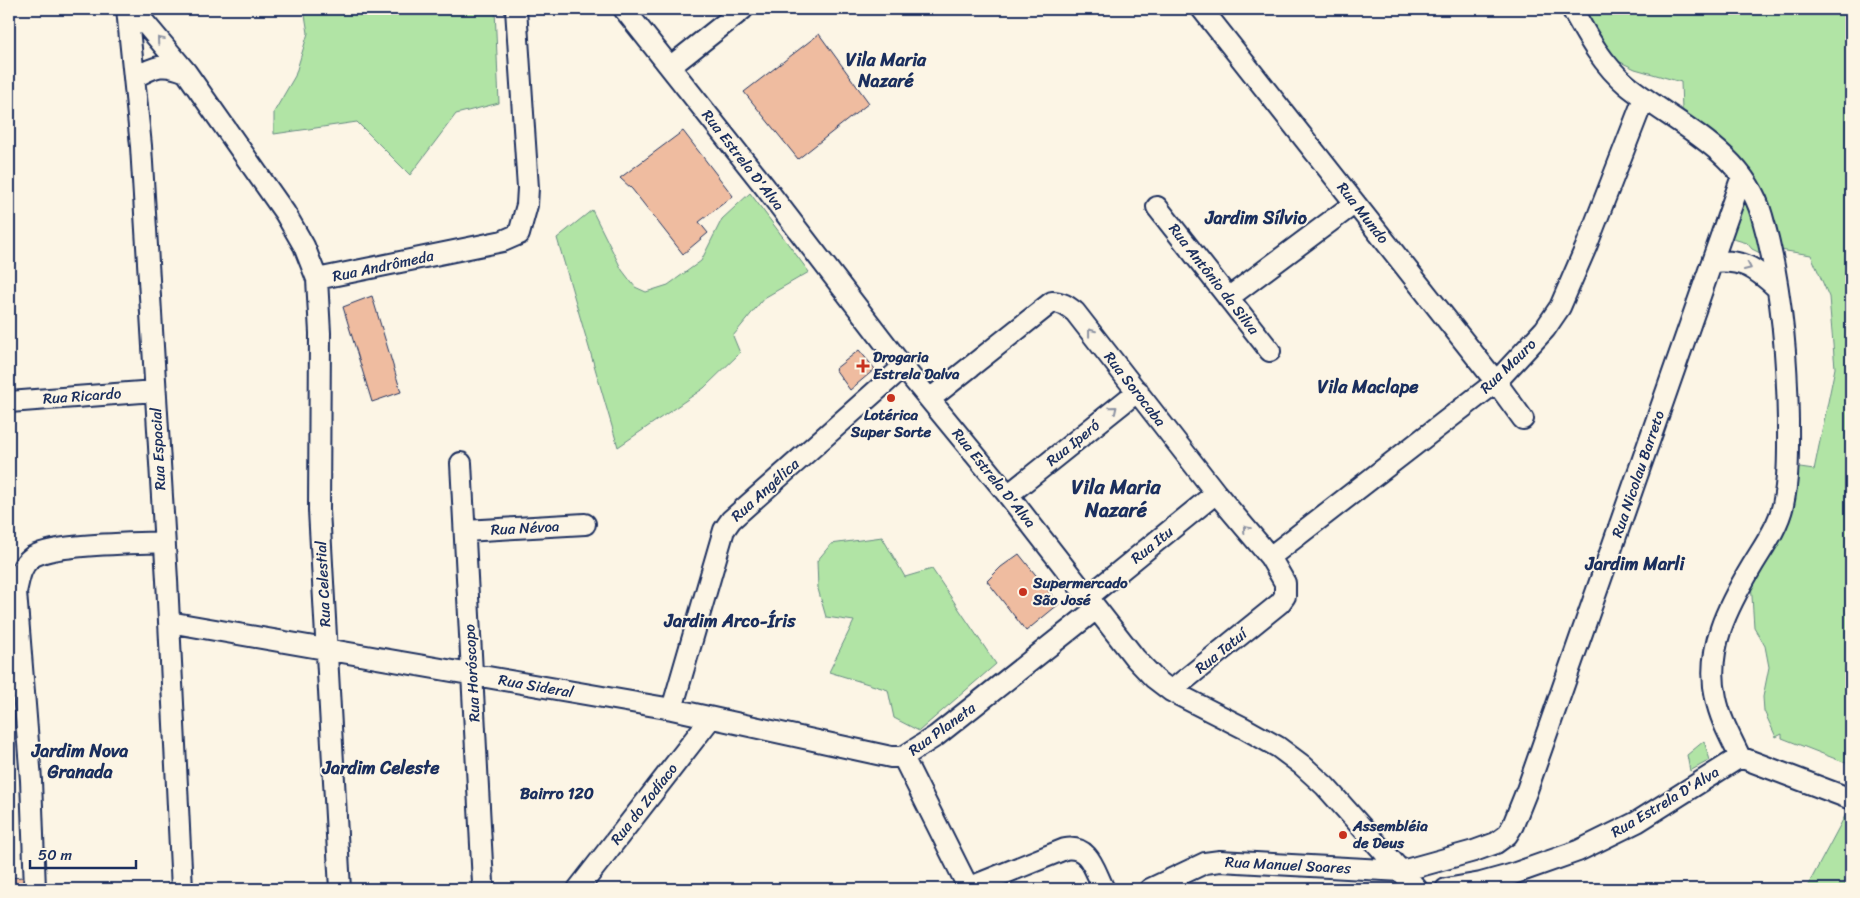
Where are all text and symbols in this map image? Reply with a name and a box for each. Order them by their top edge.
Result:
one-way arrow [156,37,165,46]
district label: Vila Maria Nazaré [846,44,927,97]
street label: Rua Estrela D'Alva [695,104,791,217]
street label: Rua Mundo [1330,176,1396,250]
district label: Jardim Sílvio [1204,202,1308,234]
street label: Rua Antônio da Silva [1162,217,1266,341]
street label: Rua Andrômeda [330,242,436,289]
one-way arrow [1743,260,1752,271]
one-way arrow [1088,329,1097,338]
street label: Rua Mauro [1474,332,1543,400]
place label: Drogaria Estrela Dalva [873,344,960,387]
street label: Rua Sorocaba [1097,346,1173,433]
marker: Drogaria Estrela Dalva [857,360,869,372]
district label: Vila Maclape [1318,371,1419,403]
street label: Rua Ricardo [42,380,122,412]
marker: Lotérica Super Sorte [885,392,897,404]
place label: Lotérica Super Sorte [850,402,931,445]
street label: Rua Espacial [143,406,173,491]
one-way arrow [1109,406,1118,415]
street label: Rua Nicolau Barreto [1604,406,1672,541]
street label: Rua Iperó [1040,413,1106,473]
street label: Rua Estrela D'Alva [945,422,1043,534]
street label: Rua Angélica [725,452,806,528]
district label: Vila Maria Nazaré [1071,470,1162,528]
street label: Rua Névoa [490,513,560,543]
street label: Rua Itu [1125,519,1179,571]
one-way arrow [1242,525,1251,534]
street label: Rua Celestial [308,540,338,628]
district label: Jardim Marli [1584,548,1686,580]
place label: Supermercado São José [1032,570,1128,613]
marker: Supermercado São José [1017,586,1029,598]
district label: Jardim Arco-Íris [663,605,796,637]
street label: Rua Tatuí [1189,620,1255,680]
street label: Rua Horóscopo [456,623,488,723]
street label: Rua Sideral [496,667,576,706]
street label: Rua Planeta [903,695,982,763]
district label: Jardim Nova Granada [31,735,128,788]
district label: Jardim Celeste [322,752,440,784]
street label: Rua do Zodíaco [604,757,685,851]
street label: Rua Estrela D'Alva [1606,759,1725,845]
district label: Bairro 120 [520,779,594,808]
place label: Assembléia de Deus [1352,813,1428,856]
marker: Assembléia de Deus [1337,829,1349,841]
scale bar [30,838,136,870]
text: 50 m [38,842,73,868]
street label: Rua Manuel Soares [1224,849,1352,881]

